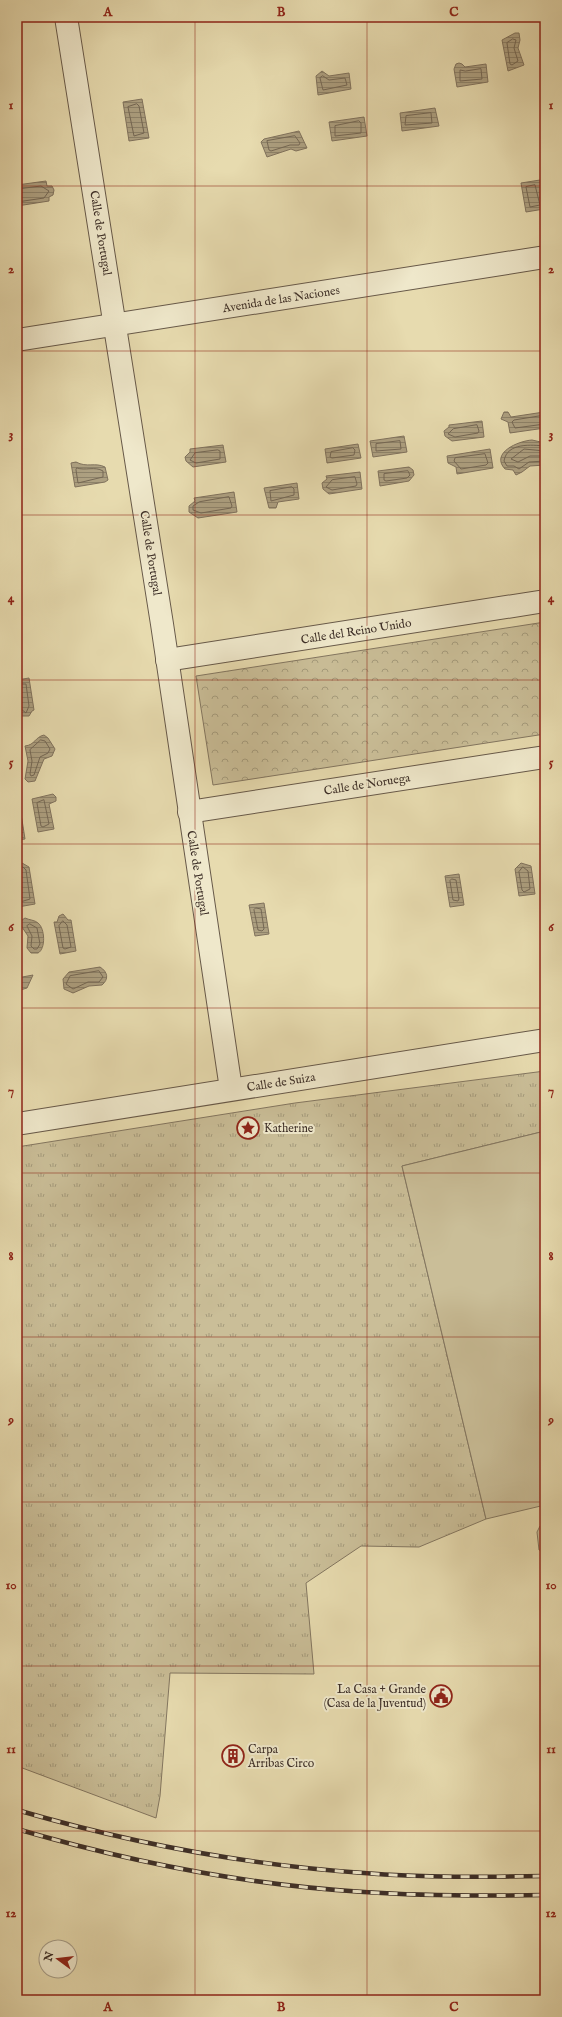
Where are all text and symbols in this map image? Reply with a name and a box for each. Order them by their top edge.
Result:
text: A [103,4,114,21]
text: B [277,4,286,21]
text: C [449,4,459,21]
text: 1 [9,97,14,114]
text: 1 [549,97,554,114]
street label: Calle de Portugal [86,190,115,277]
text: 2 [8,261,14,278]
text: 2 [548,261,554,278]
street label: Avenida de las Naciones [220,283,341,316]
text: 3 [9,426,14,443]
text: 3 [549,426,554,443]
street label: Calle de Portugal [136,510,165,597]
text: 4 [8,590,15,607]
text: 4 [548,590,555,607]
street label: Calle del Reino Unido [300,615,413,648]
text: 5 [9,754,14,771]
text: 5 [549,754,554,771]
street label: Calle de Noruega [323,770,412,799]
street label: Calle de Portugal [183,830,212,917]
text: 6 [8,919,14,936]
text: 6 [548,919,554,936]
street label: Calle de Suiza [246,1070,317,1095]
text: 7 [8,1083,14,1100]
text: 7 [548,1083,554,1100]
place icon: Katherine [235,1115,261,1141]
place label: Katherine [264,1121,314,1136]
text: 8 [8,1248,14,1265]
text: 8 [548,1248,554,1265]
text: 9 [7,1412,14,1429]
text: 9 [547,1412,554,1429]
text: 10 [5,1577,17,1594]
text: 10 [545,1577,557,1594]
place label: La Casa + Grande (Casa de la Juventud) [324,1682,426,1712]
public building icon: La Casa + Grande (Casa de la Juventud) [428,1683,454,1709]
text: 11 [6,1741,16,1758]
text: 11 [546,1741,556,1758]
place label: Carpa Arribas Circo [247,1742,315,1771]
building icon: Carpa Arribas Circo [220,1743,246,1769]
text: 12 [6,1905,16,1922]
text: 12 [546,1905,556,1922]
north arrow [38,1939,78,1979]
text: N [41,1950,57,1964]
text: A [103,1999,114,2016]
text: B [277,1999,286,2016]
text: C [449,1999,459,2016]

